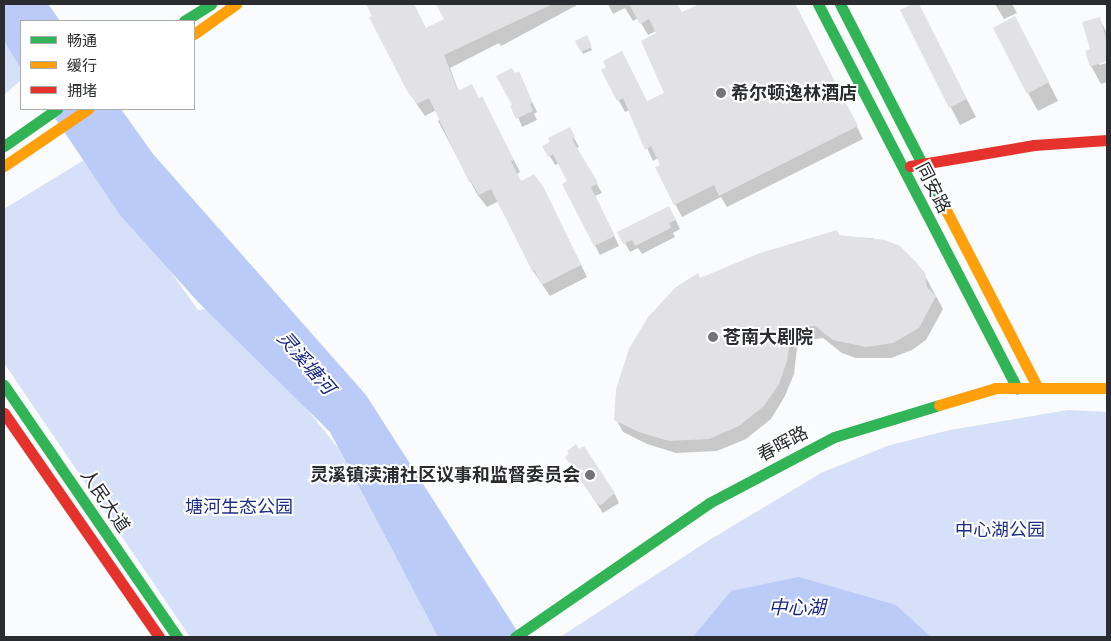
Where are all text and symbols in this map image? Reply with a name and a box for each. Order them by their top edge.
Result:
legend [20,20,195,110]
text: 畅通 [67,31,97,50]
text: 缓行 [67,56,97,75]
text: 拥堵 [67,81,97,100]
place label: 希尔顿逸林酒店 [731,82,857,104]
marker: 希尔顿逸林酒店 [715,87,727,99]
street label: 同安路 [911,159,955,217]
place label: 苍南大剧院 [723,326,813,348]
water label: 灵溪塘河 [272,327,340,399]
marker: 苍南大剧院 [707,331,719,343]
street label: 春晖路 [754,422,812,466]
place label: 灵溪镇渎浦社区议事和监督委员会 [310,464,580,486]
street label: 人民大道 [76,465,134,537]
marker: 灵溪镇渎浦社区议事和监督委员会 [584,469,596,481]
park label: 塘河生态公园 [185,496,293,518]
park label: 中心湖公园 [955,519,1045,541]
water label: 中心湖 [769,597,825,619]

